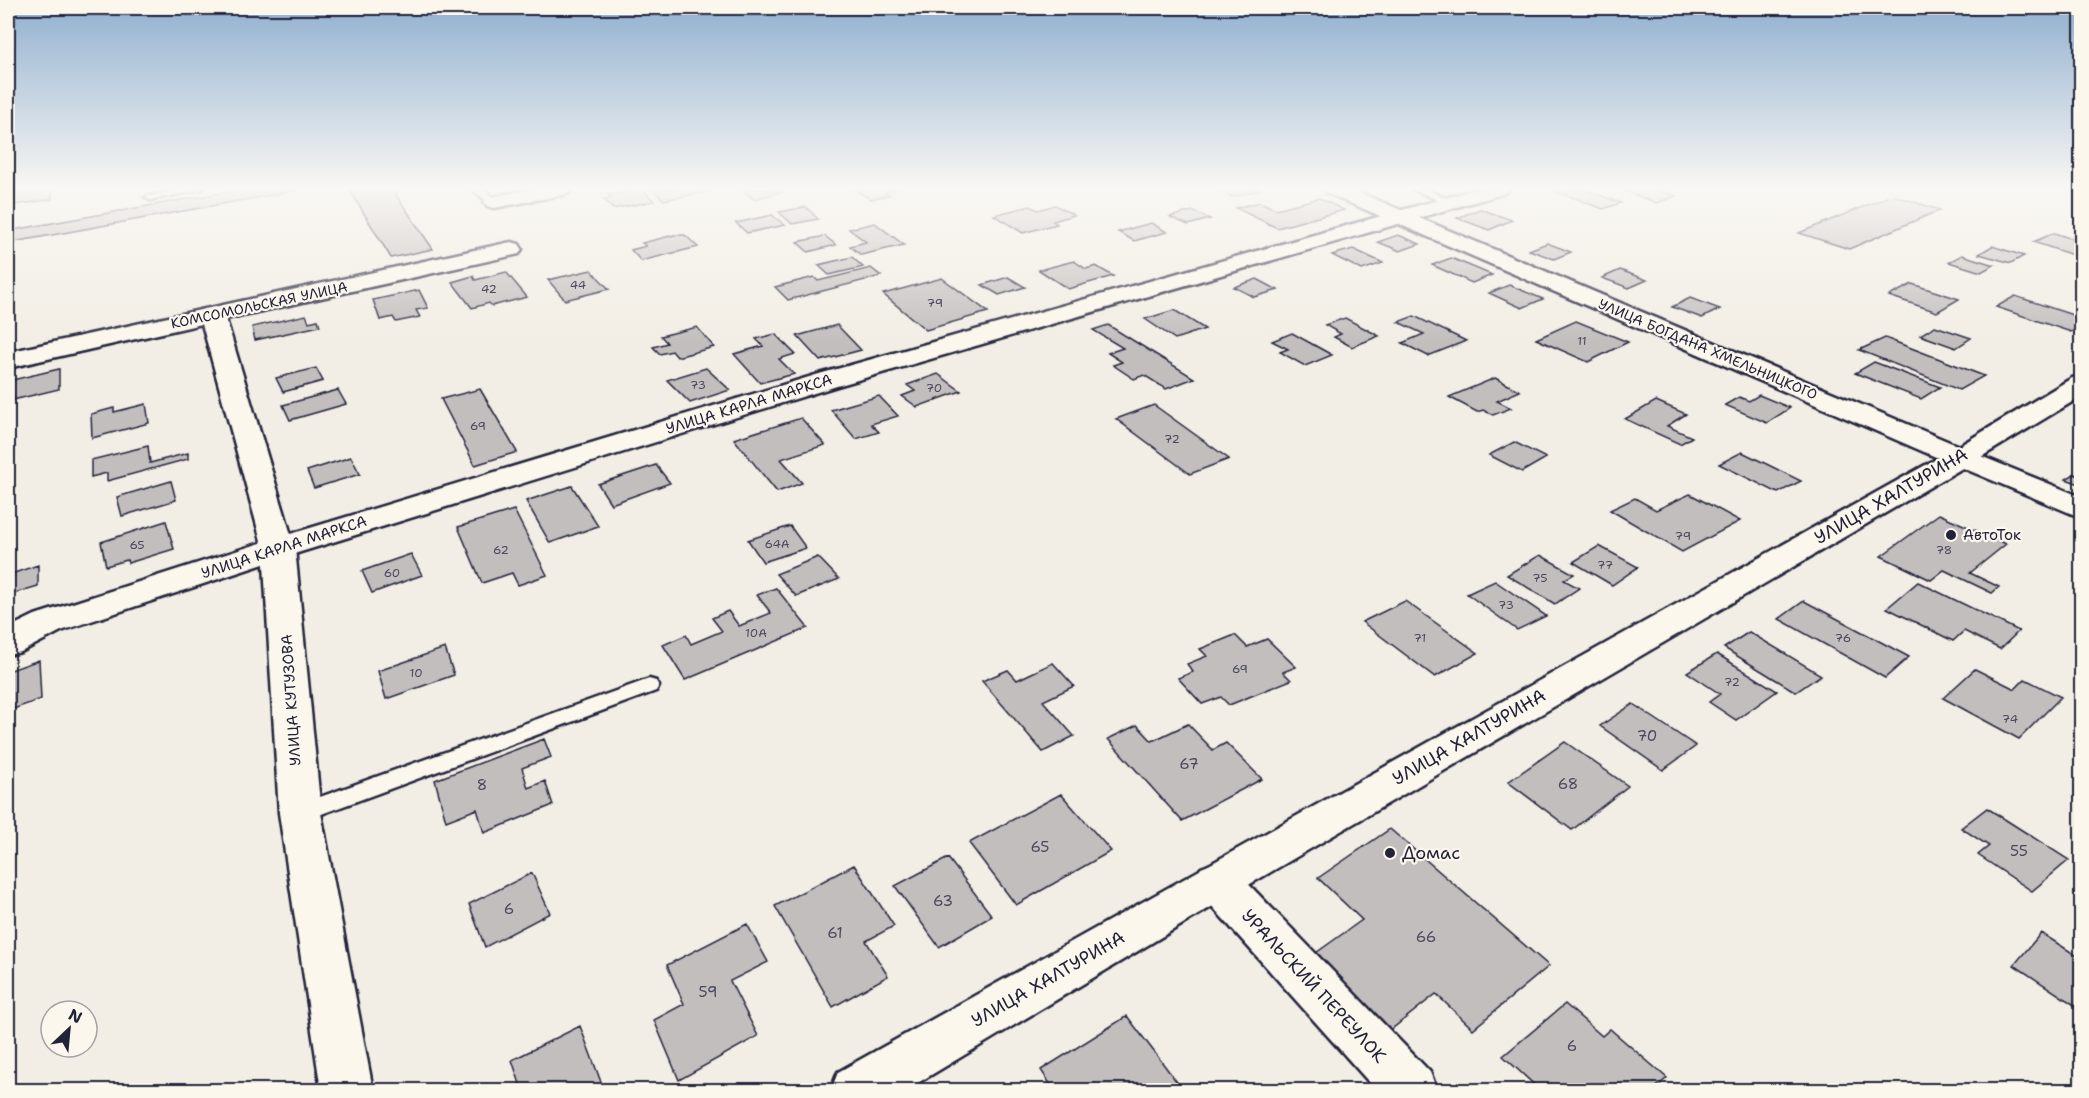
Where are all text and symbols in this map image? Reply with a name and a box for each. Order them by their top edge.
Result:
street label: КОМСОМОЛЬСКАЯ УЛИЦА [169,277,349,333]
house number: 44 [570,277,586,293]
house number: 42 [481,281,497,297]
house number: 79 [927,295,943,311]
street label: УЛИЦА БОГДАНА ХМЕЛЬНИЦКОГО [1596,295,1820,403]
house number: 11 [1577,333,1587,349]
street label: УЛИЦА КАРЛА МАРКСА [663,369,835,439]
house number: 73 [690,377,706,393]
house number: 70 [926,380,942,396]
house number: 69 [470,418,486,434]
house number: 72 [1164,431,1180,447]
street label: УЛИЦА ХАЛТУРИНА [1810,442,1972,550]
street label: УЛИЦА КАРЛА МАРКСА [199,511,369,583]
place label: АвтоТок [1963,525,2021,545]
house number: 79 [1675,528,1691,544]
marker: АвтоТок [1944,528,1958,542]
house number: 64А [764,536,790,552]
house number: 65 [129,537,145,553]
house number: 62 [493,542,509,558]
house number: 78 [1936,542,1952,558]
house number: 77 [1597,557,1613,573]
house number: 60 [384,565,400,581]
house number: 75 [1532,570,1548,586]
house number: 73 [1498,597,1514,613]
house number: 10А [745,625,767,641]
house number: 71 [1414,630,1426,646]
house number: 76 [1835,630,1851,646]
street label: УЛИЦА КУТУЗОВА [276,633,306,767]
house number: 69 [1232,661,1248,677]
house number: 10 [409,665,423,681]
house number: 72 [1724,674,1740,690]
street label: УЛИЦА ХАЛТУРИНА [1388,683,1550,791]
house number: 74 [2002,711,2018,727]
house number: 70 [1637,726,1657,746]
house number: 67 [1179,754,1199,774]
house number: 68 [1558,774,1578,794]
house number: 8 [477,775,487,795]
house number: 65 [1030,837,1050,857]
place label: Домас [1402,841,1460,865]
house number: 55 [2010,841,2028,861]
marker: Домас [1383,846,1397,860]
house number: 63 [933,891,953,911]
house number: 6 [504,899,514,919]
street label: УРАЛЬСКИЙ ПЕРЕУЛОК [1236,904,1392,1068]
house number: 61 [827,923,843,943]
street label: УЛИЦА ХАЛТУРИНА [967,925,1129,1033]
house number: 66 [1416,927,1436,947]
house number: 59 [699,982,717,1002]
north arrow [39,999,99,1059]
text: N [65,1004,86,1028]
house number: 6 [1567,1036,1577,1056]

